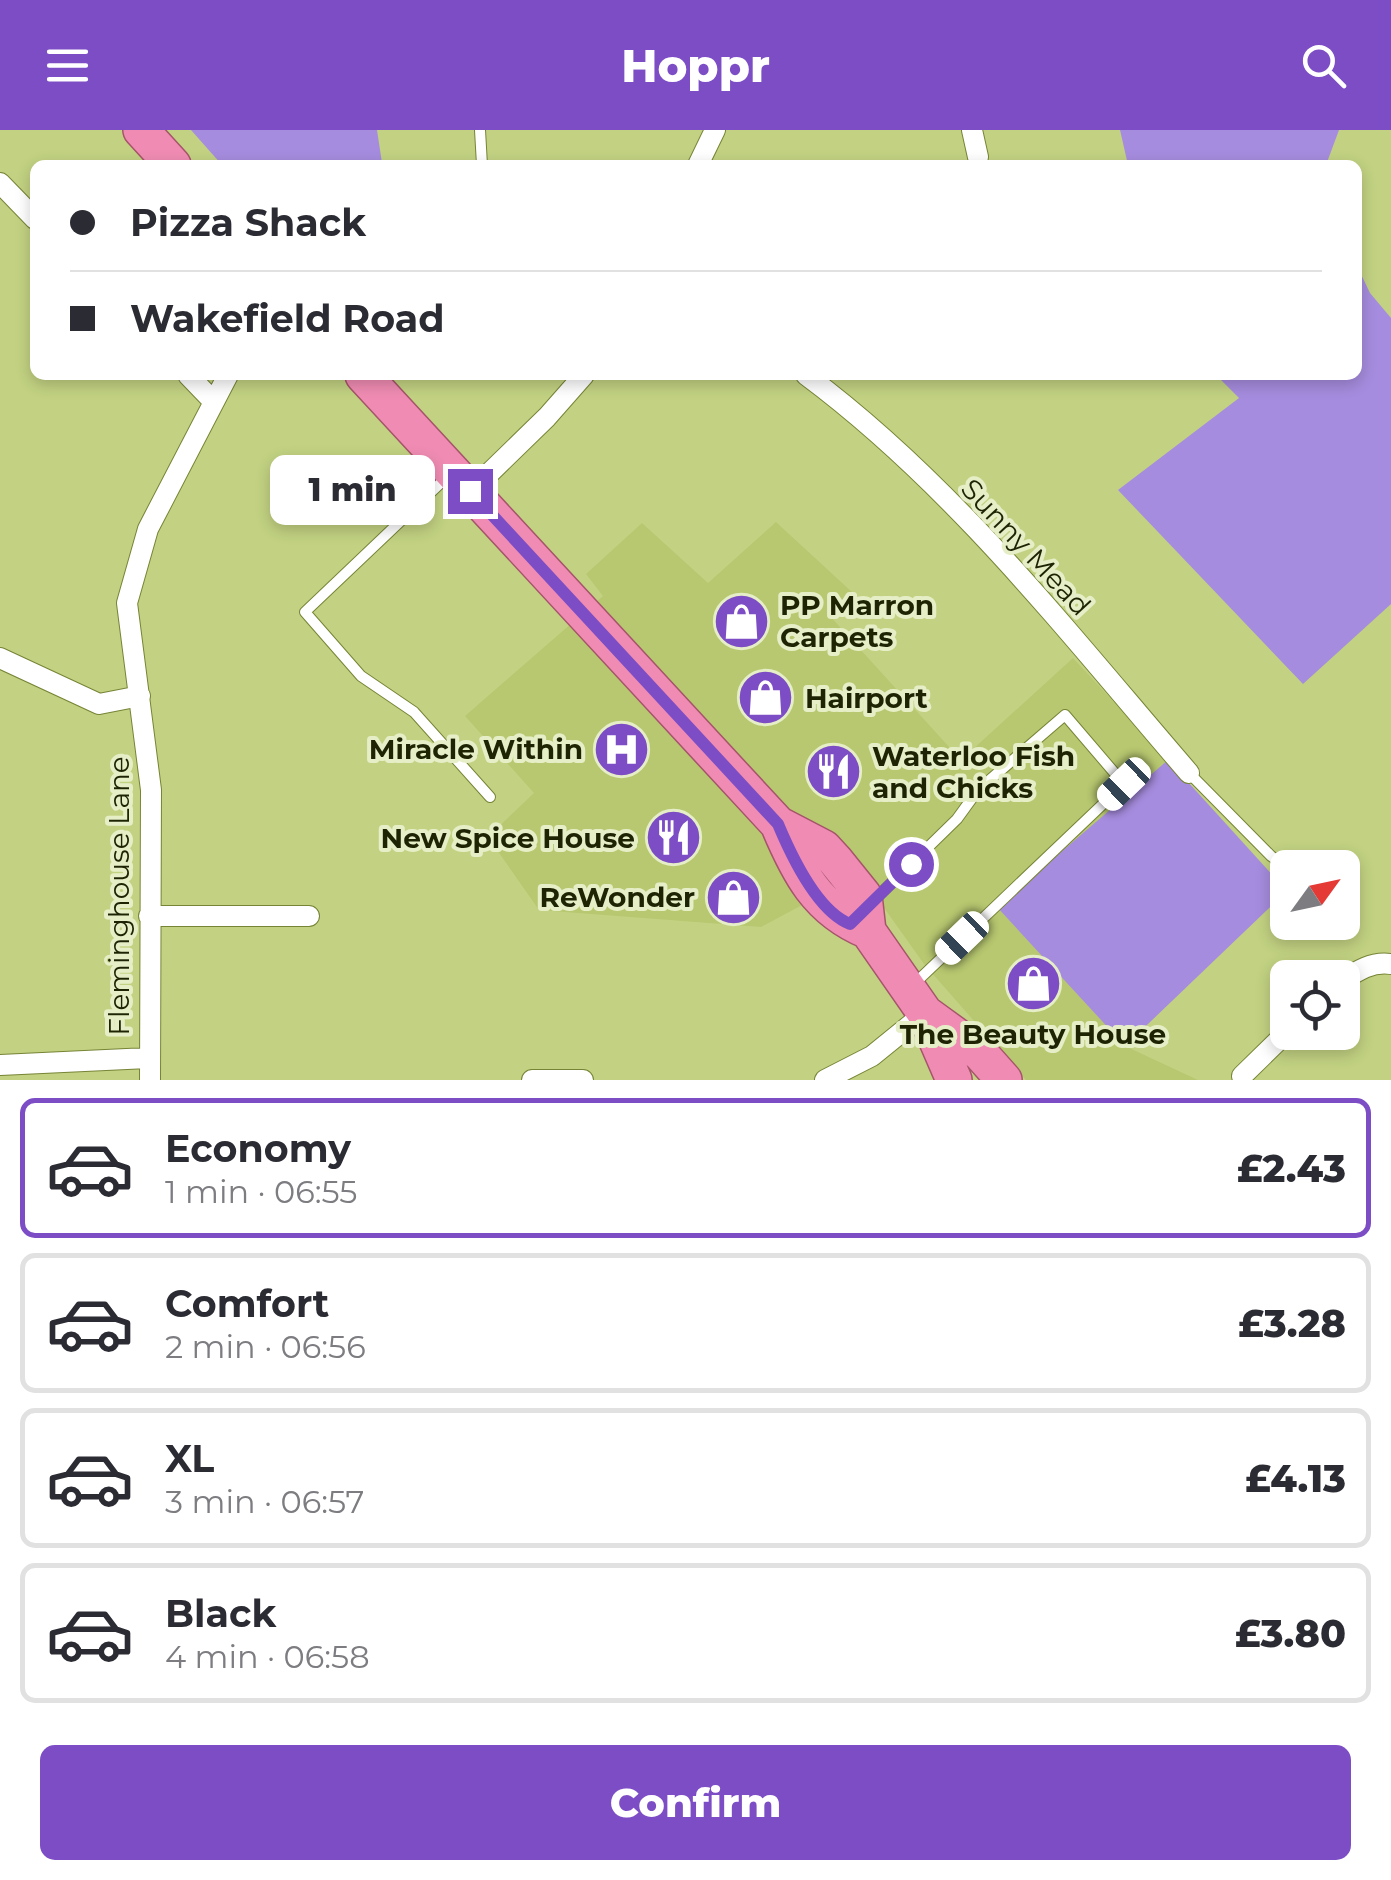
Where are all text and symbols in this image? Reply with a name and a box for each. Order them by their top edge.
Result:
icon: menu [40,38,95,93]
text: Hoppr [621,38,770,93]
icon: search [1296,38,1351,93]
text: Pizza Shack [130,199,366,246]
text: Wakefield Road [130,295,445,342]
callout: 1 min [270,456,435,526]
route end [448,469,493,514]
text: 1 min [308,470,397,509]
street label: Sunny Mead [954,472,1098,622]
place label: PP Marron Carpets [780,588,934,654]
shop icon: PP Marron Carpets [711,591,771,651]
shop icon: Hairport [736,668,796,728]
place label: Hairport [805,681,928,715]
hospital icon: Miracle Within [592,719,652,779]
place label: Miracle Within [369,732,583,766]
place label: Waterloo Fish and Chicks [872,739,1075,805]
restaurant icon: Waterloo Fish and Chicks [803,742,863,802]
car [1092,752,1156,816]
street label: Fleminghouse Lane [102,756,136,1036]
restaurant icon: New Spice House [644,808,704,868]
place label: New Spice House [381,821,635,855]
route start [889,842,934,887]
north arrow [1270,850,1360,940]
map controls [1270,850,1360,1050]
shop icon: ReWonder [704,867,764,927]
place label: ReWonder [539,880,695,914]
car [930,906,994,970]
shop icon: The Beauty House [1003,953,1063,1013]
button: locate [1270,960,1360,1050]
place label: The Beauty House [900,1017,1166,1051]
icon: car [45,1123,135,1213]
text: Economy [165,1125,351,1172]
text: £2.43 [1237,1145,1346,1192]
text: 1 min · 06:55 [165,1172,357,1211]
icon: car [45,1278,135,1368]
text: Comfort [165,1280,329,1327]
text: £3.28 [1238,1300,1346,1347]
text: 2 min · 06:56 [165,1327,366,1366]
icon: car [45,1433,135,1523]
text: XL [165,1435,214,1482]
text: £4.13 [1245,1455,1346,1502]
text: 3 min · 06:57 [165,1482,364,1521]
icon: car [45,1588,135,1678]
text: Black [165,1590,276,1637]
text: £3.80 [1235,1610,1346,1657]
text: 4 min · 06:58 [165,1637,370,1676]
button: Confirm [40,1745,1351,1860]

